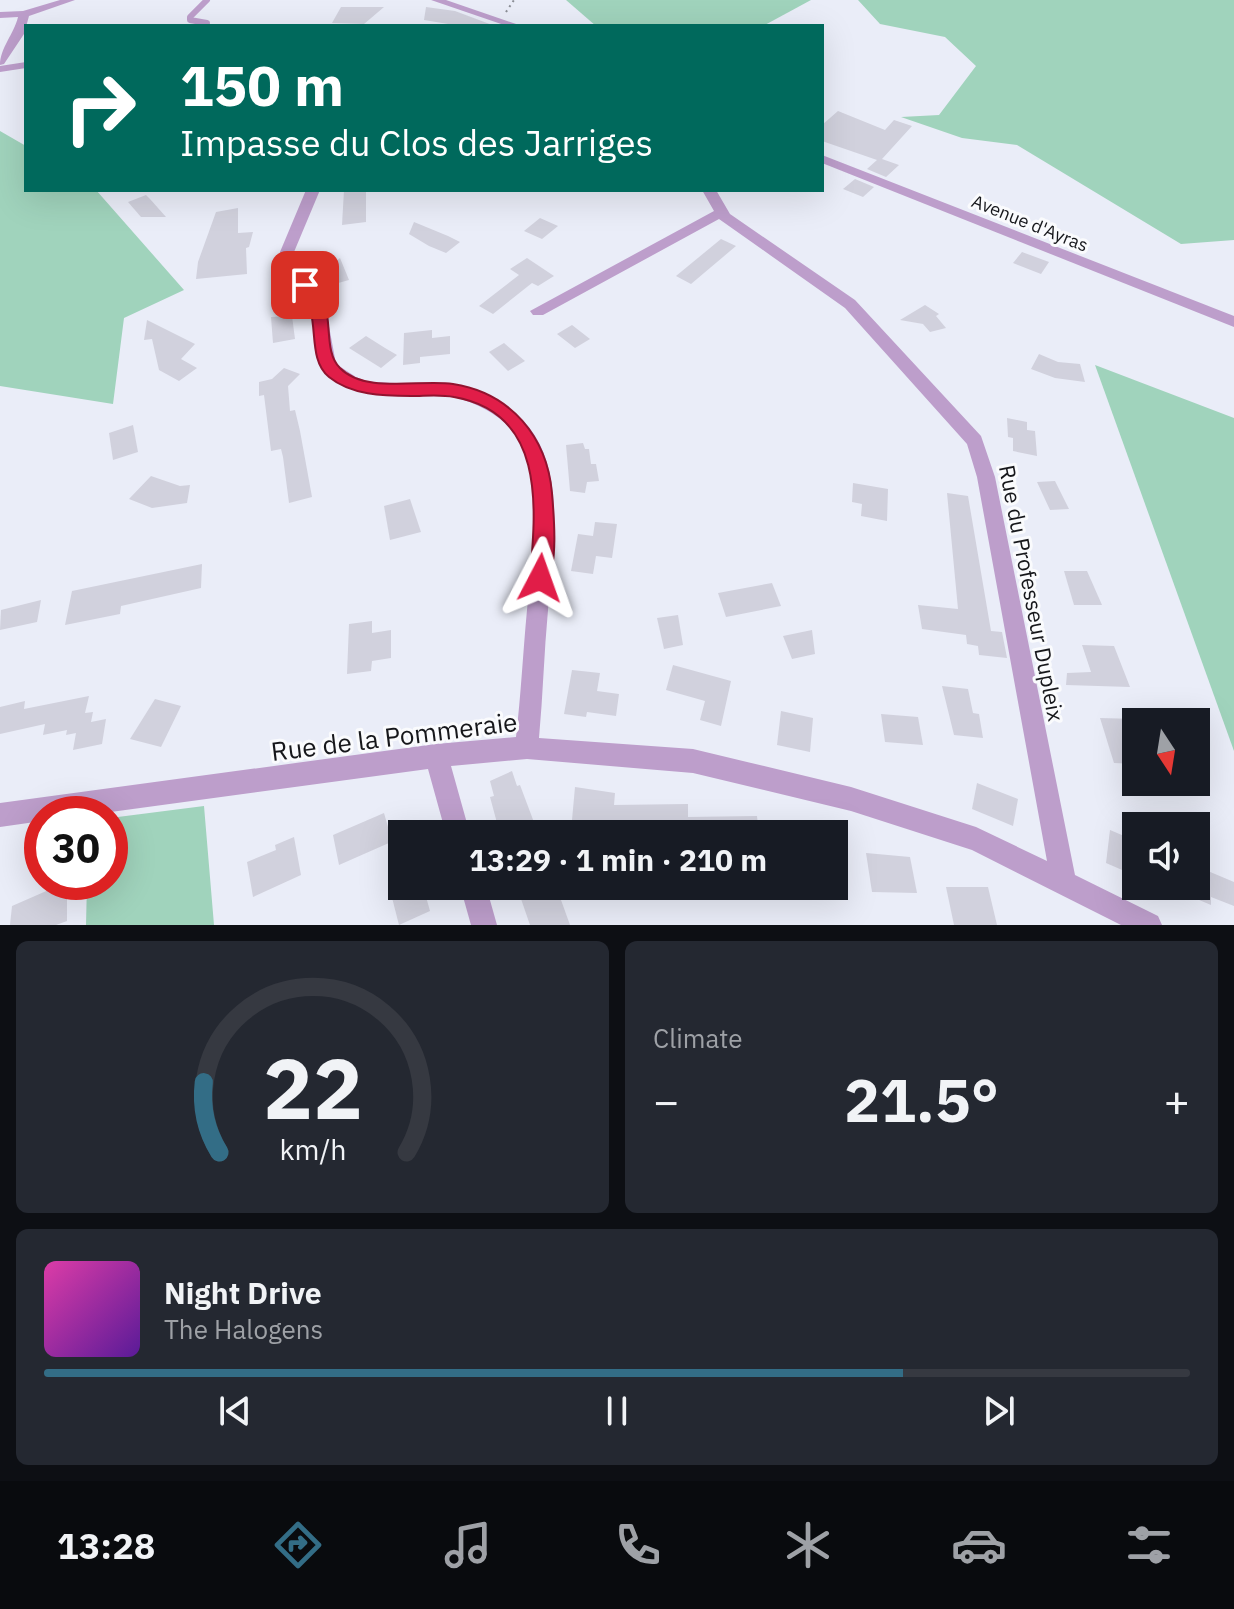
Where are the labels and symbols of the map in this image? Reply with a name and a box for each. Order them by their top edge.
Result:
street label: Avenue d'Ayras [968,189,1092,257]
pin [271,251,339,319]
street label: Rue du Professeur Dupleix [993,462,1071,724]
position arrow [498,536,582,620]
street label: Rue de la Pommeraie [269,704,519,768]
north arrow [1122,708,1210,796]
speed limit sign: 30 [24,796,128,900]

